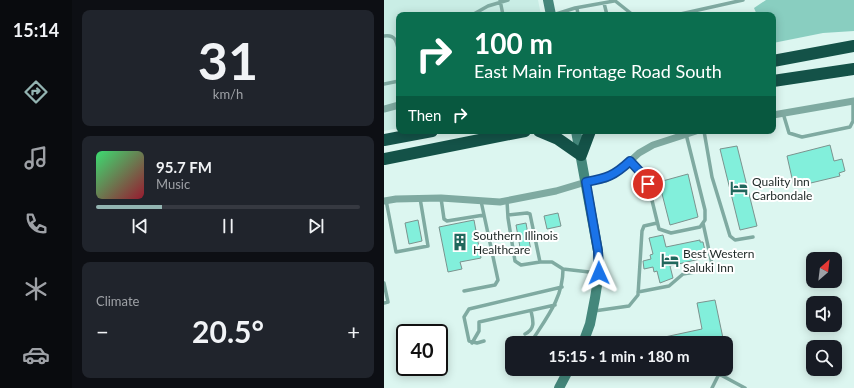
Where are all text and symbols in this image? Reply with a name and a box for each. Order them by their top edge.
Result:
text: 15:14 [13,19,59,41]
text: 100 m [474,26,553,60]
icon: right [408,28,460,80]
text: 31 [198,29,258,91]
text: East Main Frontage Road South [474,60,722,82]
icon: directions [22,78,50,106]
text: km/h [213,86,243,102]
icon: right [449,104,471,126]
text: Then [408,106,441,124]
icon: music [22,144,50,172]
text: 95.7 FM [156,158,212,176]
pin [631,167,665,201]
icon: arrive [637,173,659,195]
place label: Quality Inn Carbondale [752,174,812,203]
text: Music [156,176,190,192]
hotel icon: Quality Inn Carbondale [729,178,749,198]
icon: phone [22,210,50,238]
icon: previous [129,215,151,237]
icon: pause [217,215,239,237]
icon: next [305,215,327,237]
place label: Southern Illinois Healthcare [473,228,558,257]
building icon: Southern Illinois Healthcare [450,232,470,252]
place label: Best Western Saluki Inn [683,246,754,275]
hotel icon: Best Western Saluki Inn [660,250,680,270]
position arrow [578,252,620,294]
north arrow [806,252,842,288]
map controls [806,252,842,376]
icon: climate [22,275,50,303]
text: Climate [96,293,139,309]
button: sound [806,296,842,332]
text: 20.5° [192,313,264,349]
text: − [96,318,109,345]
text: + [347,318,360,345]
speed limit sign: 40 [396,324,448,376]
button: search [806,340,842,376]
icon: car [22,341,50,369]
text: 15:15 · 1 min · 180 m [549,347,689,365]

